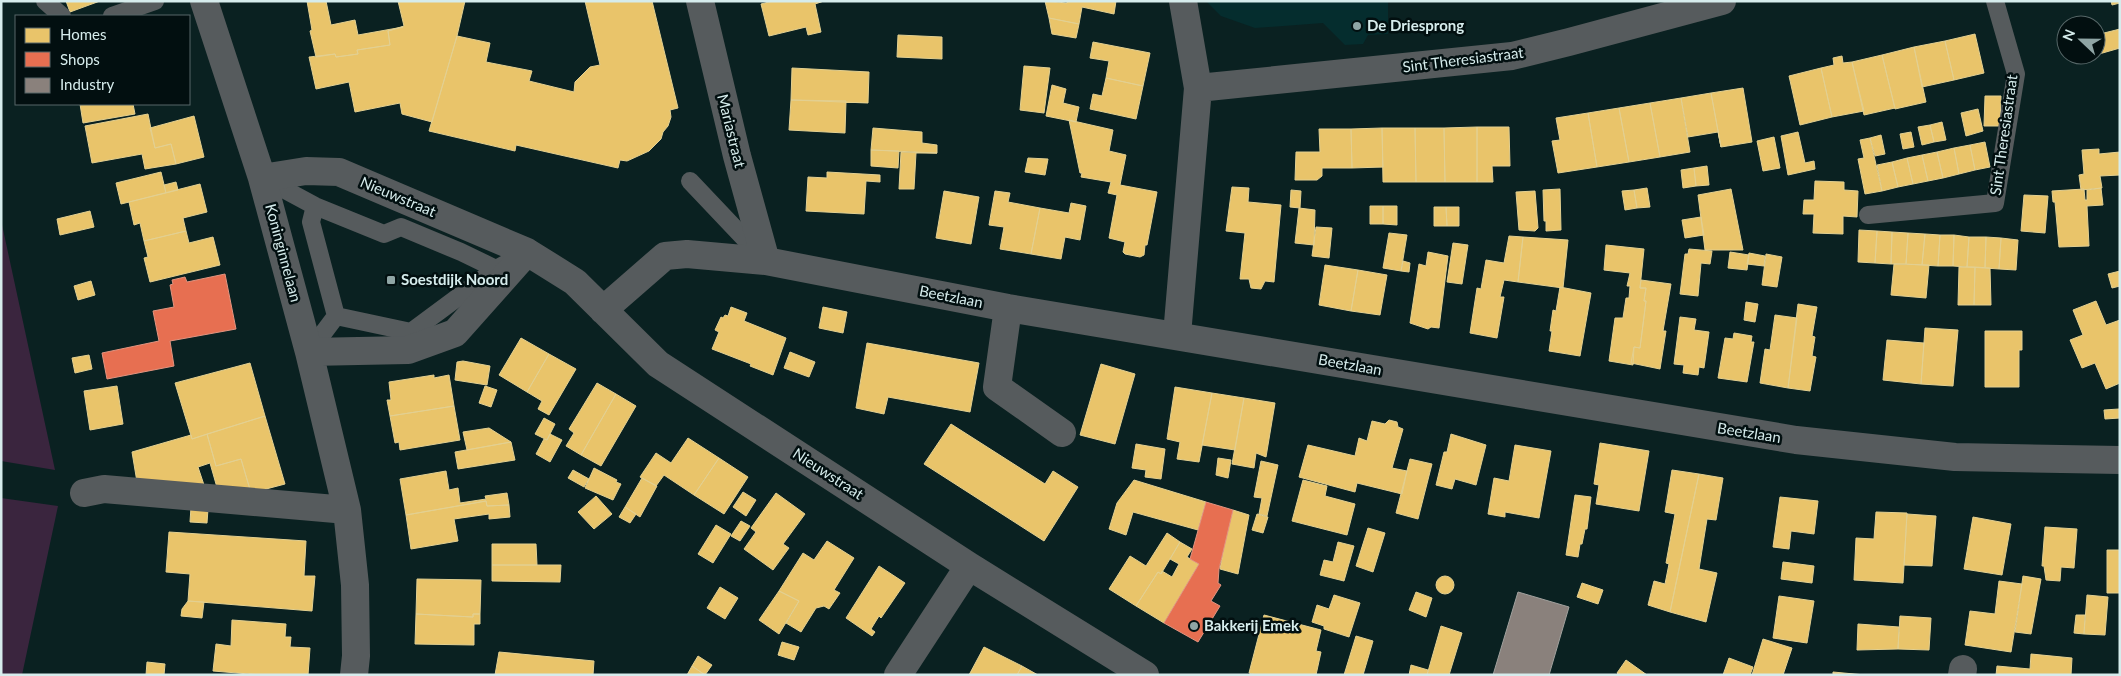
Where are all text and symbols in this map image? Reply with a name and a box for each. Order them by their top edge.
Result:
legend [15,15,190,105]
north arrow [2056,15,2106,65]
place label: De Driesprong [1367,16,1464,34]
marker: De Driesprong [1351,20,1363,32]
text: Homes [60,25,106,43]
text: N [2059,27,2078,43]
street label: Sint Theresiastraat [1401,43,1525,75]
text: Shops [60,50,100,68]
street label: Sint Theresiastraat [1986,73,2020,196]
text: Industry [60,75,115,93]
street label: Mariastraat [714,92,750,170]
street label: Nieuwstraat [358,172,439,220]
street label: Koninginnelaan [262,202,306,304]
place label: Soestdijk Noord [401,270,508,288]
marker: Soestdijk Noord [385,274,397,286]
street label: Beetzlaan [918,281,984,311]
street label: Beetzlaan [1317,350,1383,378]
street label: Beetzlaan [1716,418,1782,446]
street label: Nieuwstraat [790,444,868,503]
place label: Bakkerij Emek [1204,616,1300,634]
marker: Bakkerij Emek [1188,620,1200,632]

